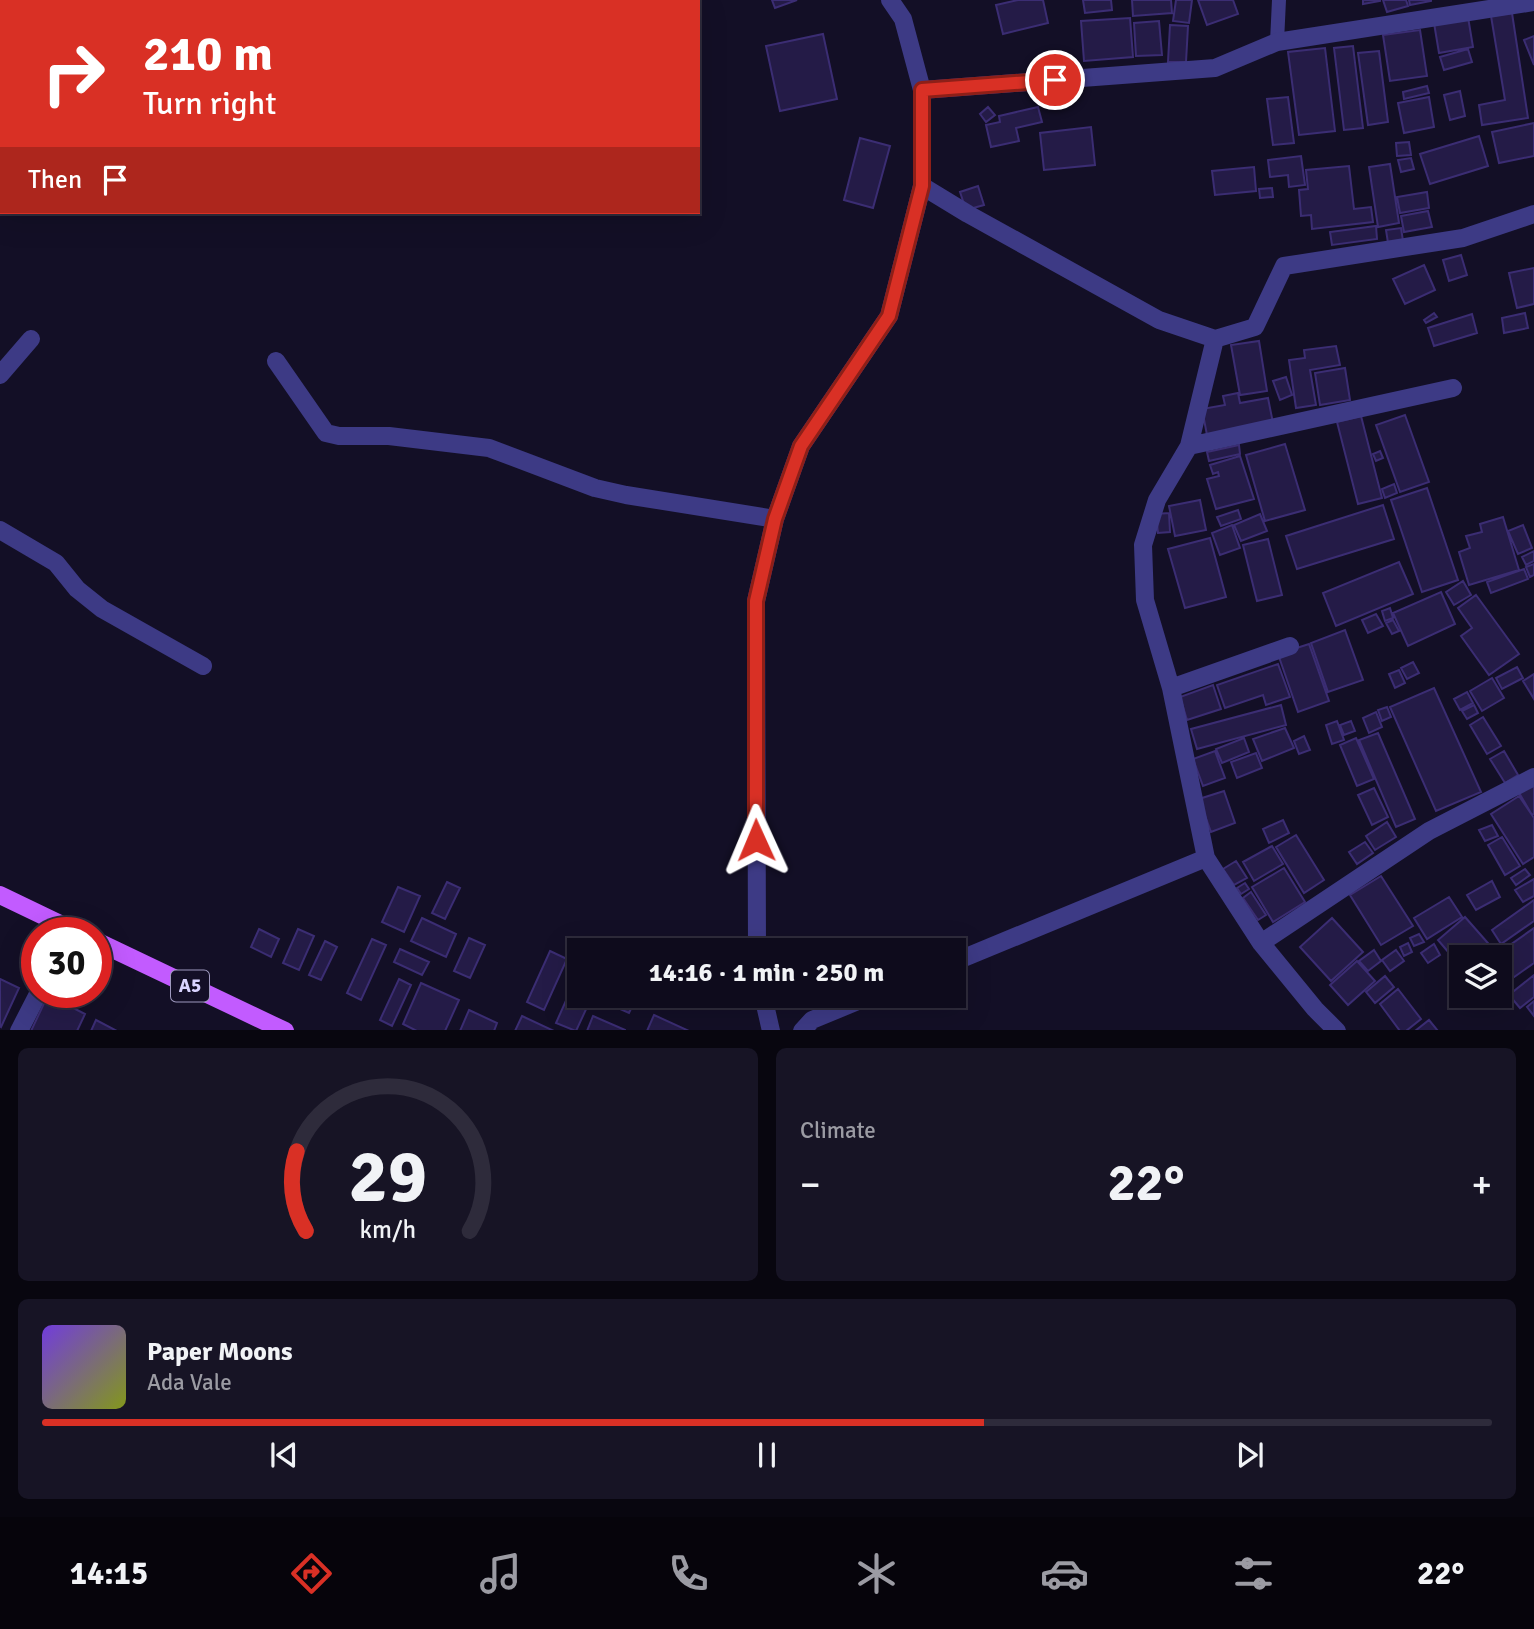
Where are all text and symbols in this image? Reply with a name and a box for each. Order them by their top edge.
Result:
text: 210 m [143,24,273,84]
icon: right [28,28,119,119]
pin [1025,50,1085,110]
icon: arrive [1036,61,1074,99]
text: Turn right [143,84,276,123]
icon: arrive [96,161,134,199]
text: Then [28,164,82,196]
position arrow [719,803,793,877]
speed limit sign: 30 [21,917,112,1008]
map controls [1449,945,1512,1008]
button: layers [1449,945,1512,1008]
text: 14:16 · 1 min · 250 m [649,957,884,989]
road number: A5 [171,970,209,1002]
text: Climate [800,1116,876,1145]
text: 29 [349,1133,427,1222]
text: 22° [1108,1151,1184,1215]
text: − [800,1161,821,1208]
text: + [1471,1161,1492,1208]
text: km/h [360,1213,416,1244]
text: Paper Moons [147,1336,293,1368]
text: Ada Vale [147,1368,232,1397]
icon: previous [265,1436,303,1474]
icon: pause [748,1436,786,1474]
icon: next [1231,1436,1269,1474]
icon: directions [287,1549,336,1598]
icon: music [476,1549,525,1598]
icon: phone [664,1549,713,1598]
icon: climate [852,1549,901,1598]
icon: car [1040,1549,1089,1598]
icon: filters [1229,1549,1278,1598]
text: 14:15 [70,1554,148,1593]
text: 22° [1417,1554,1464,1593]

